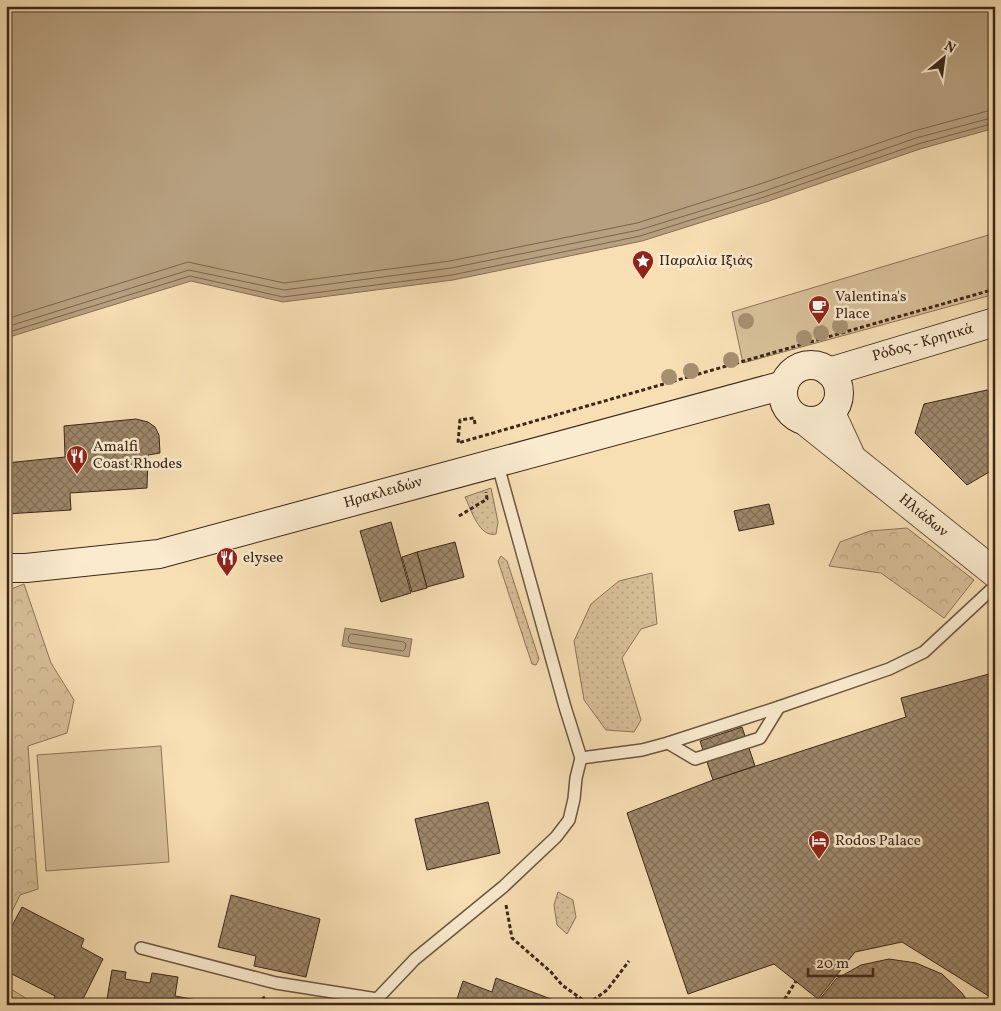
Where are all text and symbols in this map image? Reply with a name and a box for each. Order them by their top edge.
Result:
north arrow [918,32,968,82]
text: N [941,37,959,59]
place icon: Παραλία Ιξιάς [631,249,655,280]
place label: Παραλία Ιξιάς [659,251,753,272]
place label: Valentina's Place [835,287,907,325]
cafe icon: Valentina's Place [807,294,831,325]
street label: Ρόδος - Κρητικά [870,319,976,367]
place label: Amalfi Coast Rhodes [93,437,182,475]
restaurant icon: Amalfi Coast Rhodes [65,444,89,475]
street label: Ηρακλειδών [341,472,425,514]
street label: Ηλιάδων [894,489,952,543]
restaurant icon: elysee [215,546,239,577]
place label: elysee [243,548,283,569]
hotel icon: Rodos Palace [807,829,831,860]
place label: Rodos Palace [835,831,921,852]
scale bar [808,946,874,978]
text: 20 m [816,954,849,975]

